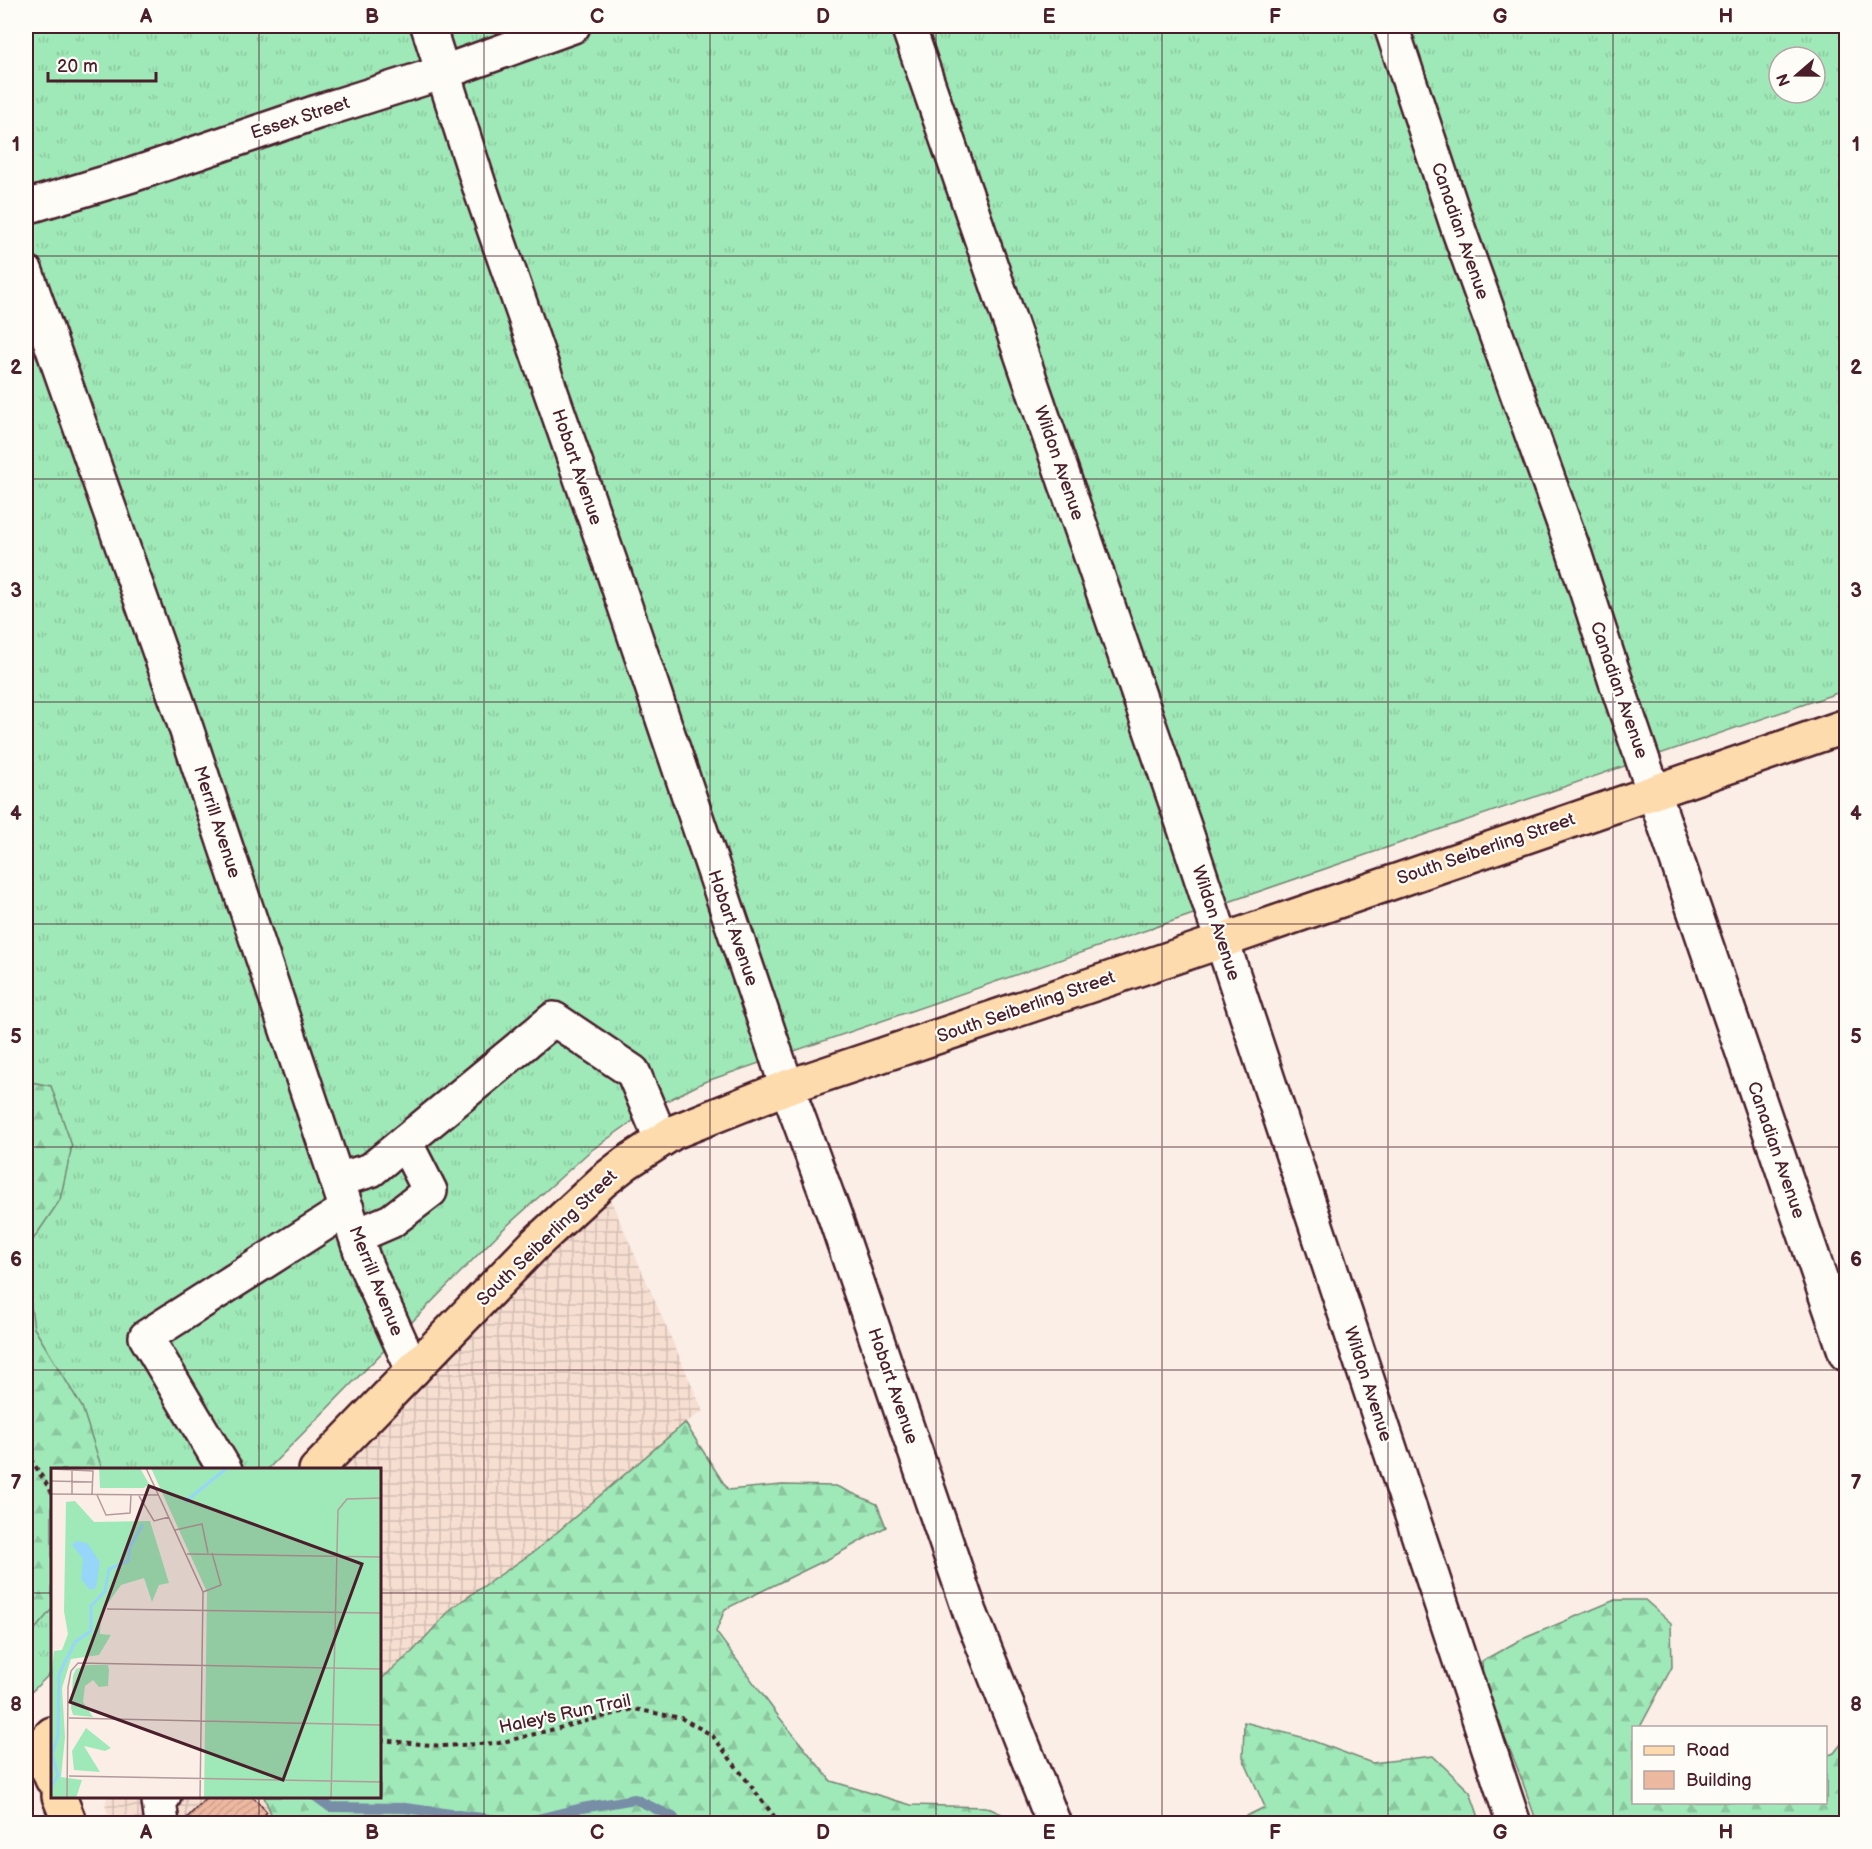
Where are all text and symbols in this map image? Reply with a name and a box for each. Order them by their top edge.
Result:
text: A [139,5,153,29]
text: B [365,5,379,29]
text: C [590,5,604,29]
text: D [816,5,830,29]
text: E [1043,5,1056,29]
text: F [1269,5,1281,29]
text: G [1493,5,1508,29]
text: H [1719,5,1733,29]
scale bar [48,45,156,83]
north arrow [1767,45,1827,105]
text: 20 m [57,56,98,77]
text: N [1773,71,1795,89]
street label: Essex Street [248,92,352,144]
text: 1 [12,133,20,157]
text: 1 [1852,133,1860,157]
street label: Canadian Avenue [1427,160,1493,303]
text: 2 [10,356,22,380]
text: 2 [1850,356,1862,380]
street label: Wildon Avenue [1030,403,1089,523]
street label: Hobart Avenue [547,406,607,528]
text: 3 [10,579,22,603]
text: 3 [1850,579,1862,603]
street label: Canadian Avenue [1586,619,1652,762]
street label: Merrill Avenue [189,763,245,881]
text: 4 [10,802,22,826]
text: 4 [1850,802,1862,826]
street label: South Seiberling Street [1394,809,1578,889]
street label: Wildon Avenue [1188,863,1245,983]
street label: Hobart Avenue [703,867,763,989]
street label: South Seiberling Street [934,967,1118,1047]
text: 5 [10,1025,22,1049]
text: 5 [1850,1025,1862,1049]
street label: Canadian Avenue [1743,1079,1809,1222]
street label: South Seiberling Street [473,1165,622,1310]
street label: Merrill Avenue [344,1223,408,1339]
text: 6 [10,1248,22,1272]
text: 6 [1850,1248,1862,1272]
street label: Wildon Avenue [1340,1324,1397,1444]
street label: Hobart Avenue [863,1325,923,1447]
inset map [51,1468,381,1798]
text: 7 [10,1471,22,1495]
text: 7 [1850,1471,1862,1495]
street label: Haley's Run Trail [497,1690,633,1738]
text: 8 [10,1693,22,1717]
text: 8 [1850,1693,1862,1717]
legend [1632,1726,1827,1804]
text: Road [1686,1740,1730,1761]
text: Building [1686,1770,1752,1791]
text: A [139,1821,153,1845]
text: B [365,1821,379,1845]
text: C [590,1821,604,1845]
text: D [816,1821,830,1845]
text: E [1043,1821,1056,1845]
text: F [1269,1821,1281,1845]
text: G [1493,1821,1508,1845]
text: H [1719,1821,1733,1845]

